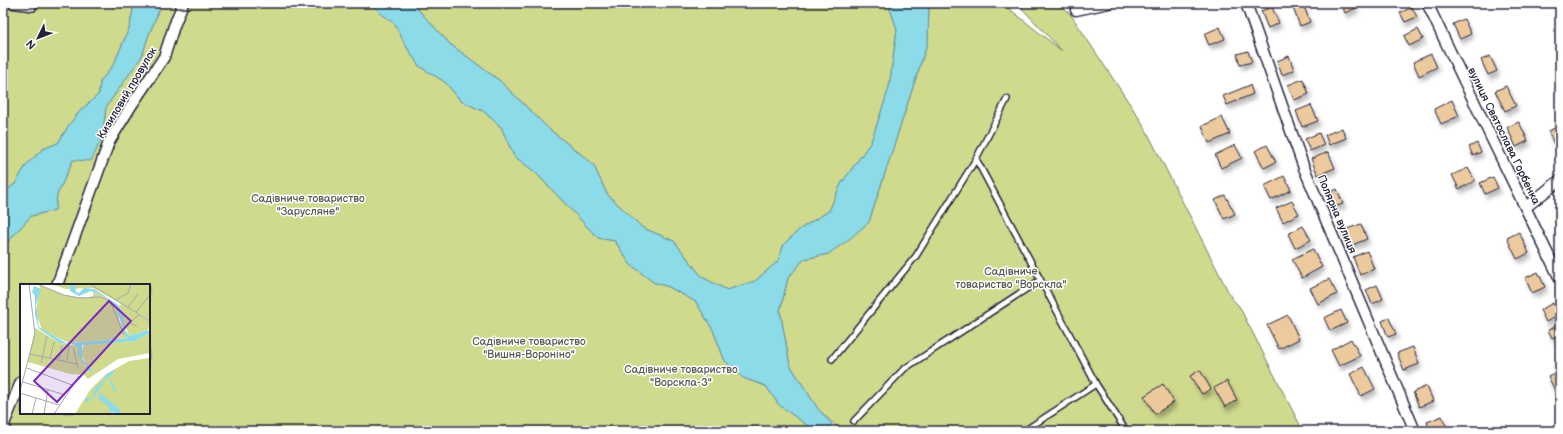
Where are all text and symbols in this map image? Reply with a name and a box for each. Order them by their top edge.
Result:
north arrow [18,18,58,58]
text: N [23,37,39,52]
street label: Кизиловий провулок [94,45,160,141]
street label: вулиця Святослава Горбенка [1465,65,1543,207]
street label: Полярна вулиця [1315,173,1359,255]
park label: Садівниче товариство "Зарусляне" [251,192,365,218]
park label: Садівниче товариство "Ворскла" [955,265,1067,291]
inset map [20,284,150,414]
park label: Садівниче товариство "Вишня-Вороніно" [472,335,586,361]
park label: Садівниче товариство "Ворскла-3" [624,363,738,389]

